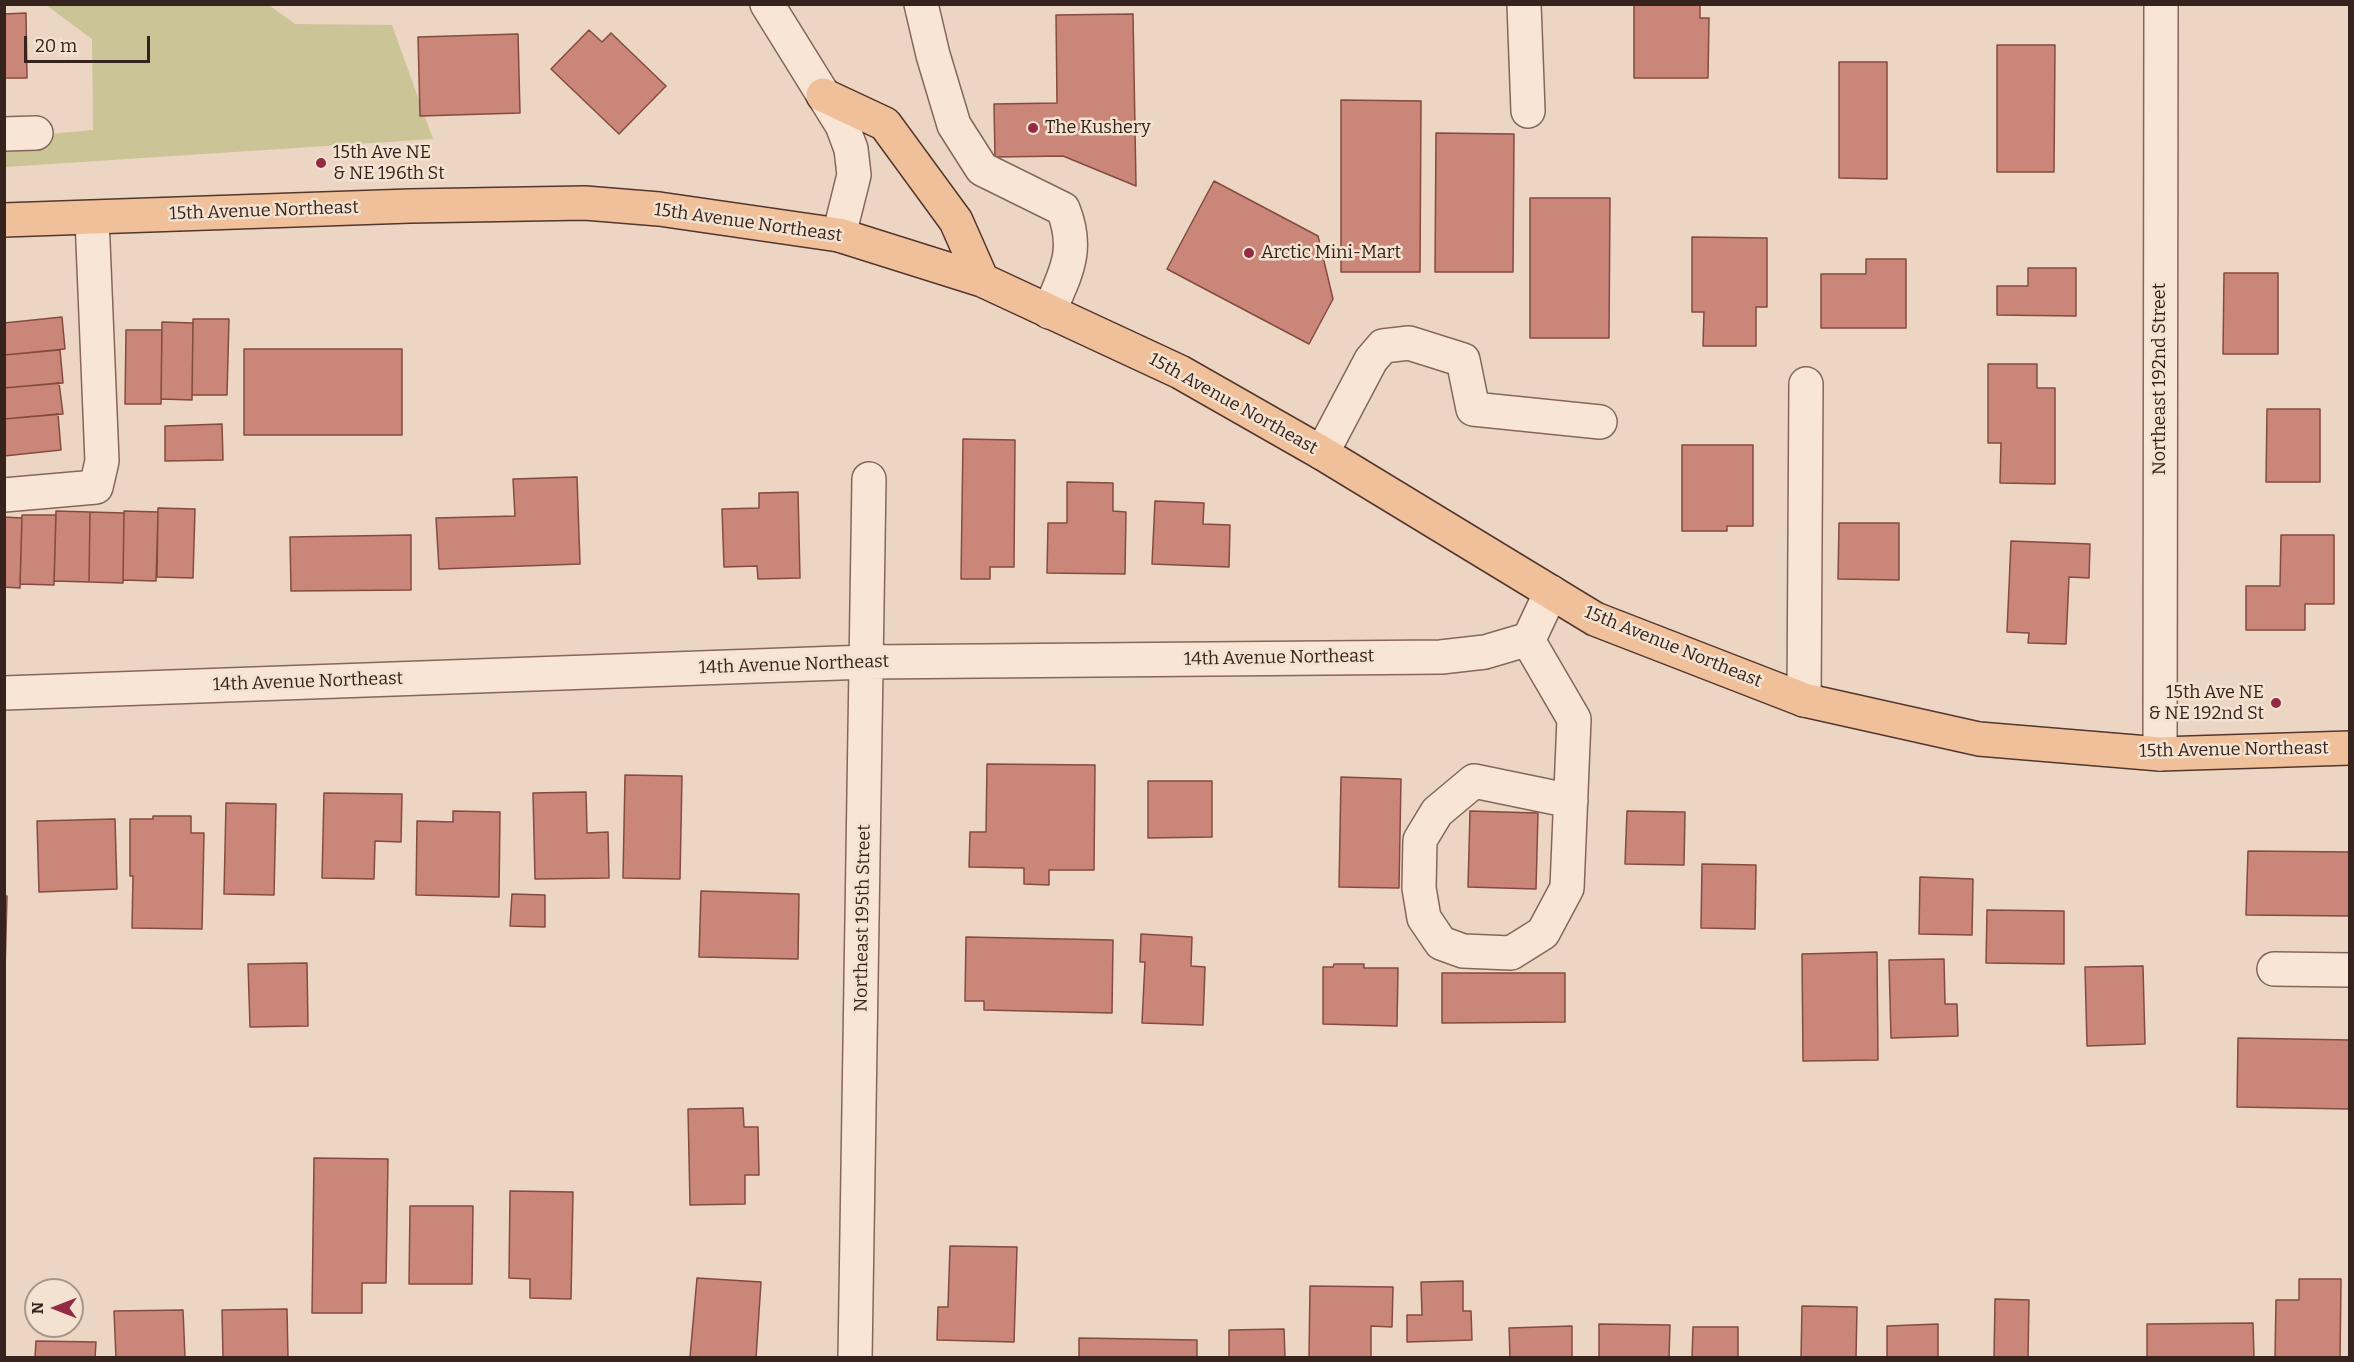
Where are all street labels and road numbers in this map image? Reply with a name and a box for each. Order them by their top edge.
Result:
street label: 15th Avenue Northeast [169,197,359,225]
street label: 15th Avenue Northeast [653,199,843,247]
street label: Northeast 192nd Street [2149,283,2171,475]
street label: 15th Avenue Northeast [1145,349,1321,459]
street label: 15th Avenue Northeast [1581,601,1765,693]
street label: 14th Avenue Northeast [1184,646,1374,670]
street label: 14th Avenue Northeast [698,651,890,679]
street label: 14th Avenue Northeast [212,668,404,696]
street label: 15th Avenue Northeast [2139,738,2329,762]
street label: Northeast 195th Street [851,824,875,1012]

